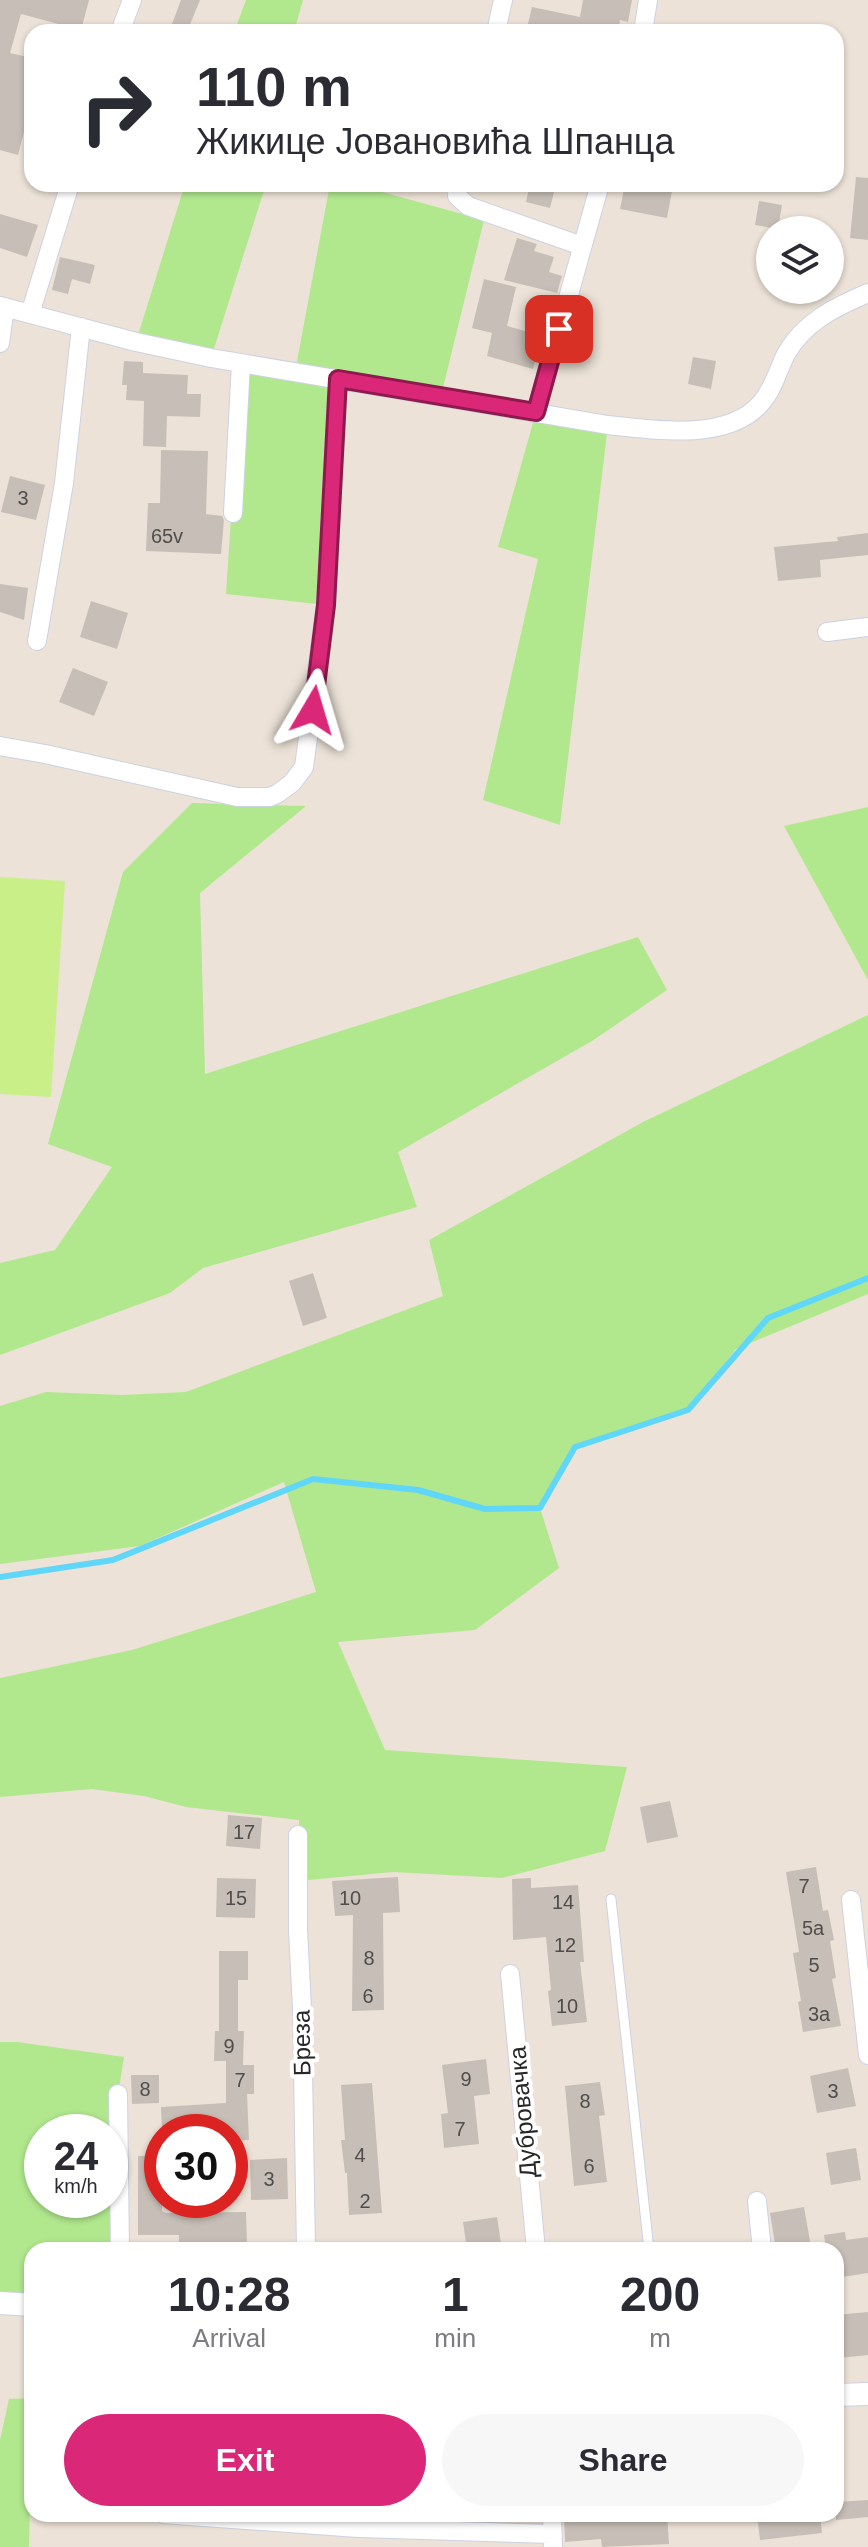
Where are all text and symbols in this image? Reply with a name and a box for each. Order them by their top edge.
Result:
text: 110 m [196,55,352,118]
icon: right [64,56,168,160]
text: Жикице Јовановића Шпанца [196,121,674,162]
map controls [756,216,844,304]
button: layers [756,216,844,304]
pin [525,295,593,363]
icon: arrive [537,307,581,351]
house number: 3 [17,487,29,509]
house number: 65v [151,525,183,547]
position arrow [271,668,355,752]
house number: 17 [233,1821,255,1843]
house number: 7 [798,1875,810,1897]
house number: 15 [225,1887,247,1909]
house number: 10 [339,1887,361,1909]
house number: 14 [552,1891,574,1913]
house number: 5a [802,1917,825,1939]
house number: 12 [554,1934,576,1956]
house number: 8 [363,1947,375,1969]
house number: 5 [808,1954,820,1976]
house number: 6 [362,1985,374,2007]
house number: 10 [556,1995,578,2017]
house number: 3a [808,2003,831,2025]
street label: Бреза [287,2009,316,2076]
house number: 9 [223,2035,235,2057]
street label: Дубровачка [503,2045,542,2179]
house number: 9 [460,2068,472,2090]
house number: 7 [234,2069,246,2091]
house number: 8 [139,2078,151,2100]
house number: 3 [827,2080,839,2102]
house number: 8 [579,2090,591,2112]
speed limit sign: 30 [144,2114,248,2218]
house number: 7 [454,2118,466,2140]
text: 24 [54,2134,98,2178]
house number: 4 [354,2144,366,2166]
house number: 6 [583,2155,595,2177]
house number: 3 [263,2168,275,2190]
text: km/h [54,2175,98,2197]
house number: 2 [359,2190,371,2212]
text: 10:28 [168,2268,291,2321]
text: 1 [442,2268,469,2321]
text: 200 [620,2268,700,2321]
text: Arrival [192,2323,266,2353]
text: min [434,2323,476,2353]
text: m [649,2323,671,2353]
button: Exit [64,2414,426,2506]
button: Share [442,2414,804,2506]

